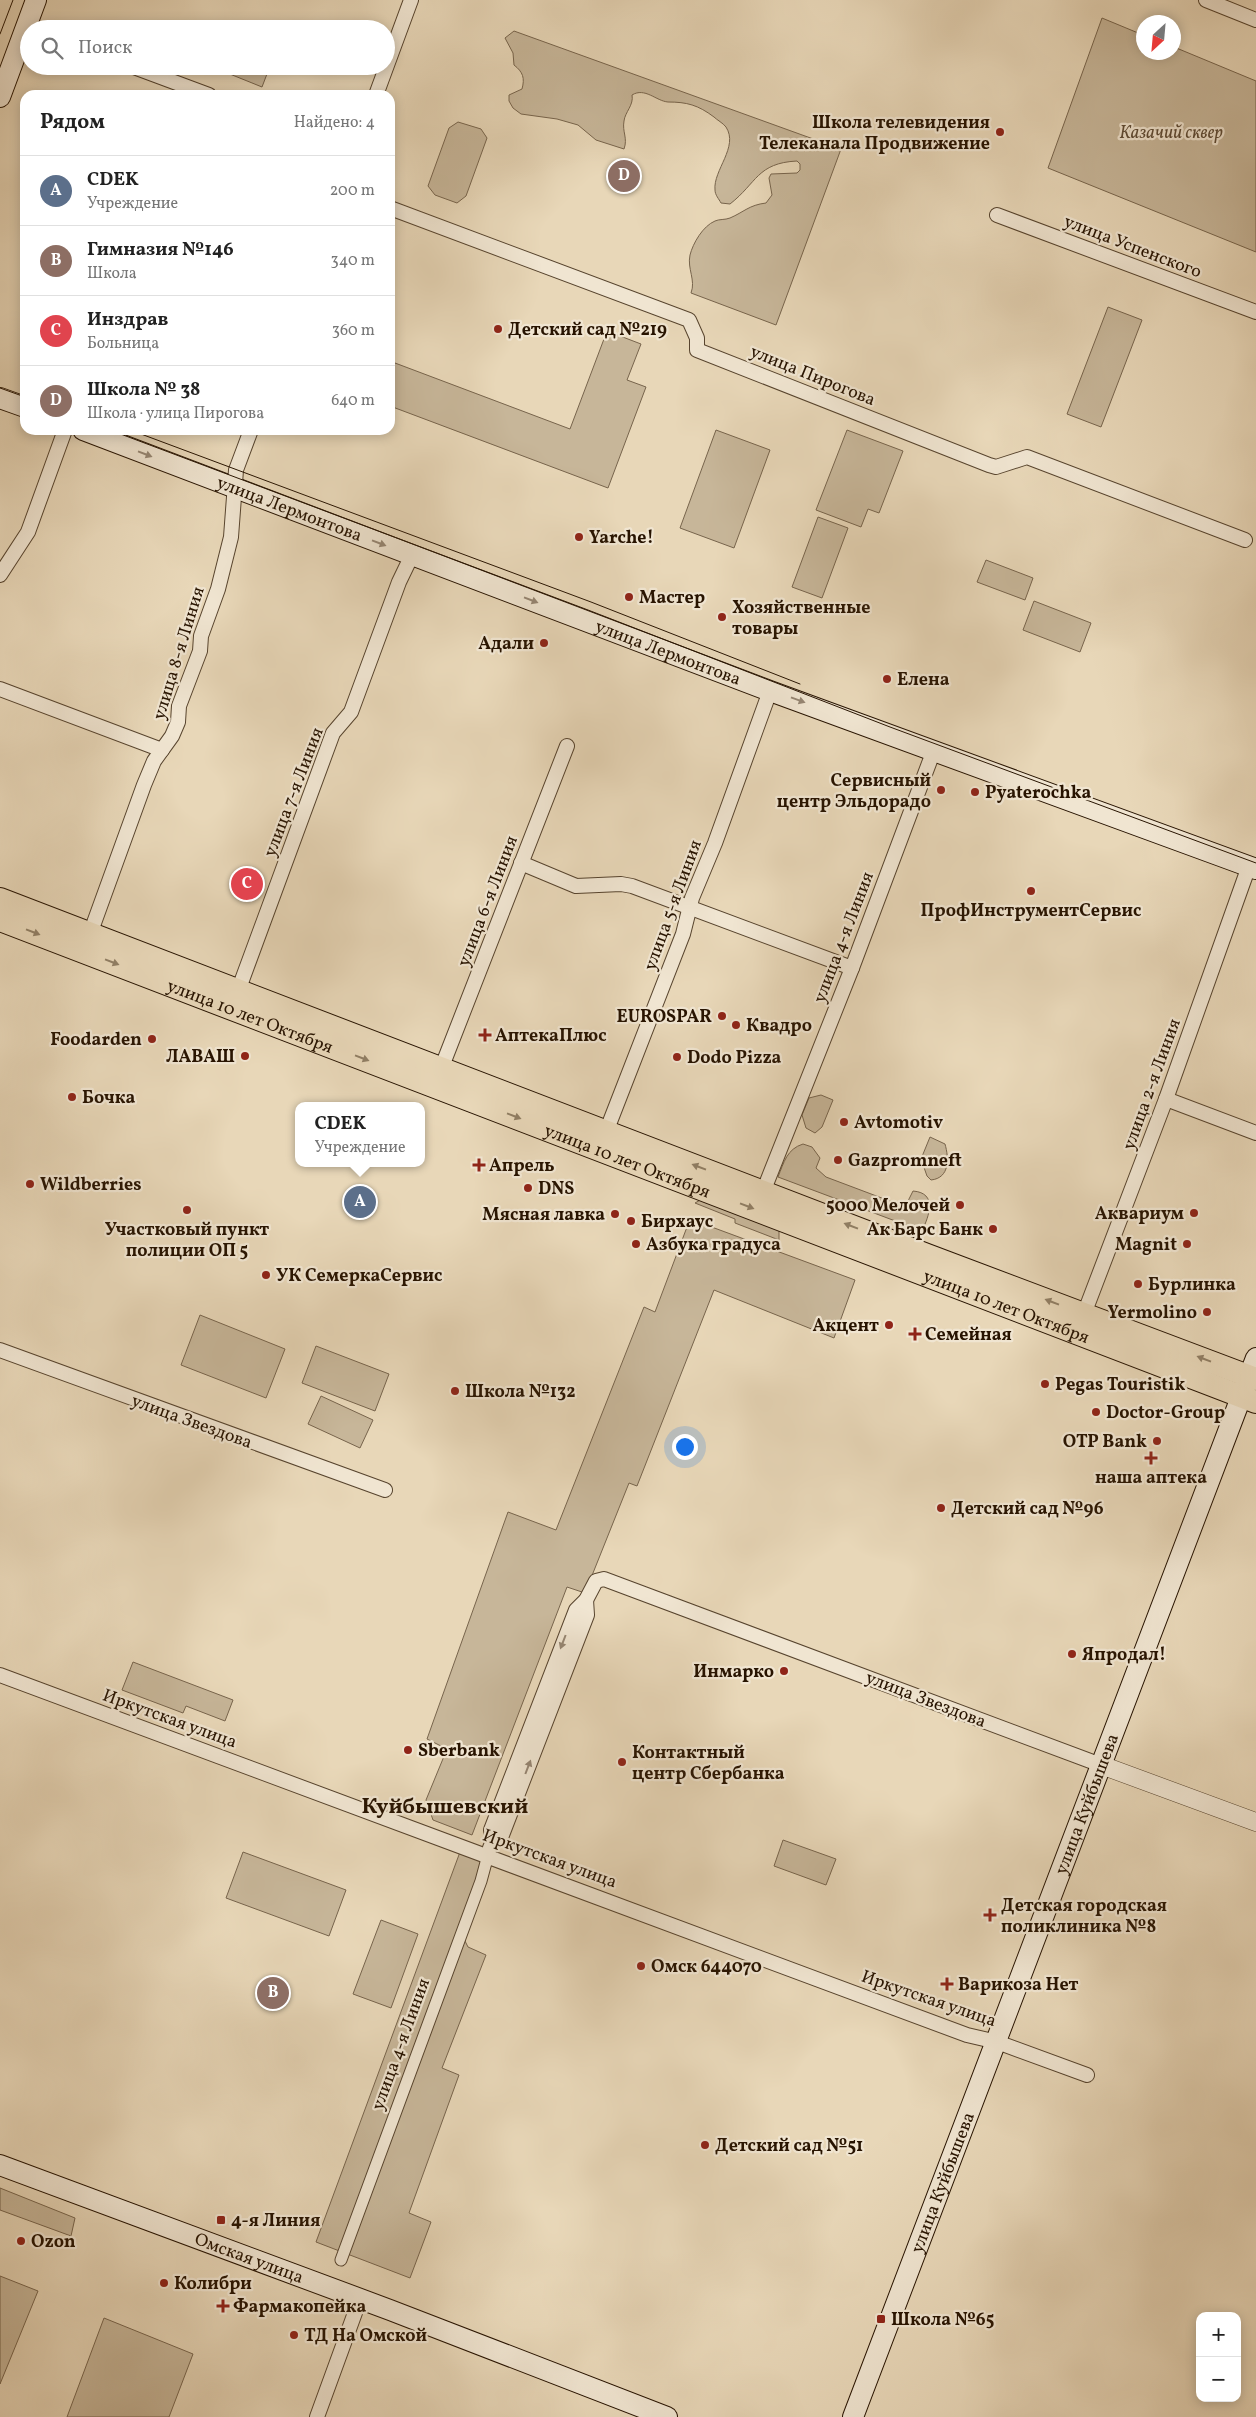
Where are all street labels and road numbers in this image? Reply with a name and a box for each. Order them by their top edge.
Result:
street label: улица Успенского [1060,210,1205,285]
street label: улица Пирогова [746,340,879,413]
street label: улица Лермонтова [213,471,366,549]
street label: улица 8-я Линия [147,584,212,723]
street label: улица Лермонтова [591,615,744,693]
street label: улица 7-я Линия [258,724,331,861]
street label: улица 6-я Линия [452,832,525,971]
street label: улица 5-я Линия [638,837,709,974]
street label: улица 4-я Линия [808,868,881,1007]
street label: улица 10 лет Октября [163,974,336,1061]
street label: улица 2-я Линия [1117,1015,1188,1154]
street label: улица 10 лет Октября [540,1119,714,1205]
street label: улица 10 лет Октября [919,1264,1093,1351]
street label: улица Звездова [127,1389,256,1456]
street label: улица Звездова [862,1666,989,1735]
street label: Иркутская улица [99,1683,240,1755]
street label: улица Куйбышева [1049,1730,1126,1879]
street label: Иркутская улица [479,1823,620,1895]
street label: Иркутская улица [858,1965,999,2034]
street label: улица 4-я Линия [366,1975,437,2114]
street label: улица Куйбышева [905,2109,982,2257]
street label: Омская улица [191,2227,307,2291]

